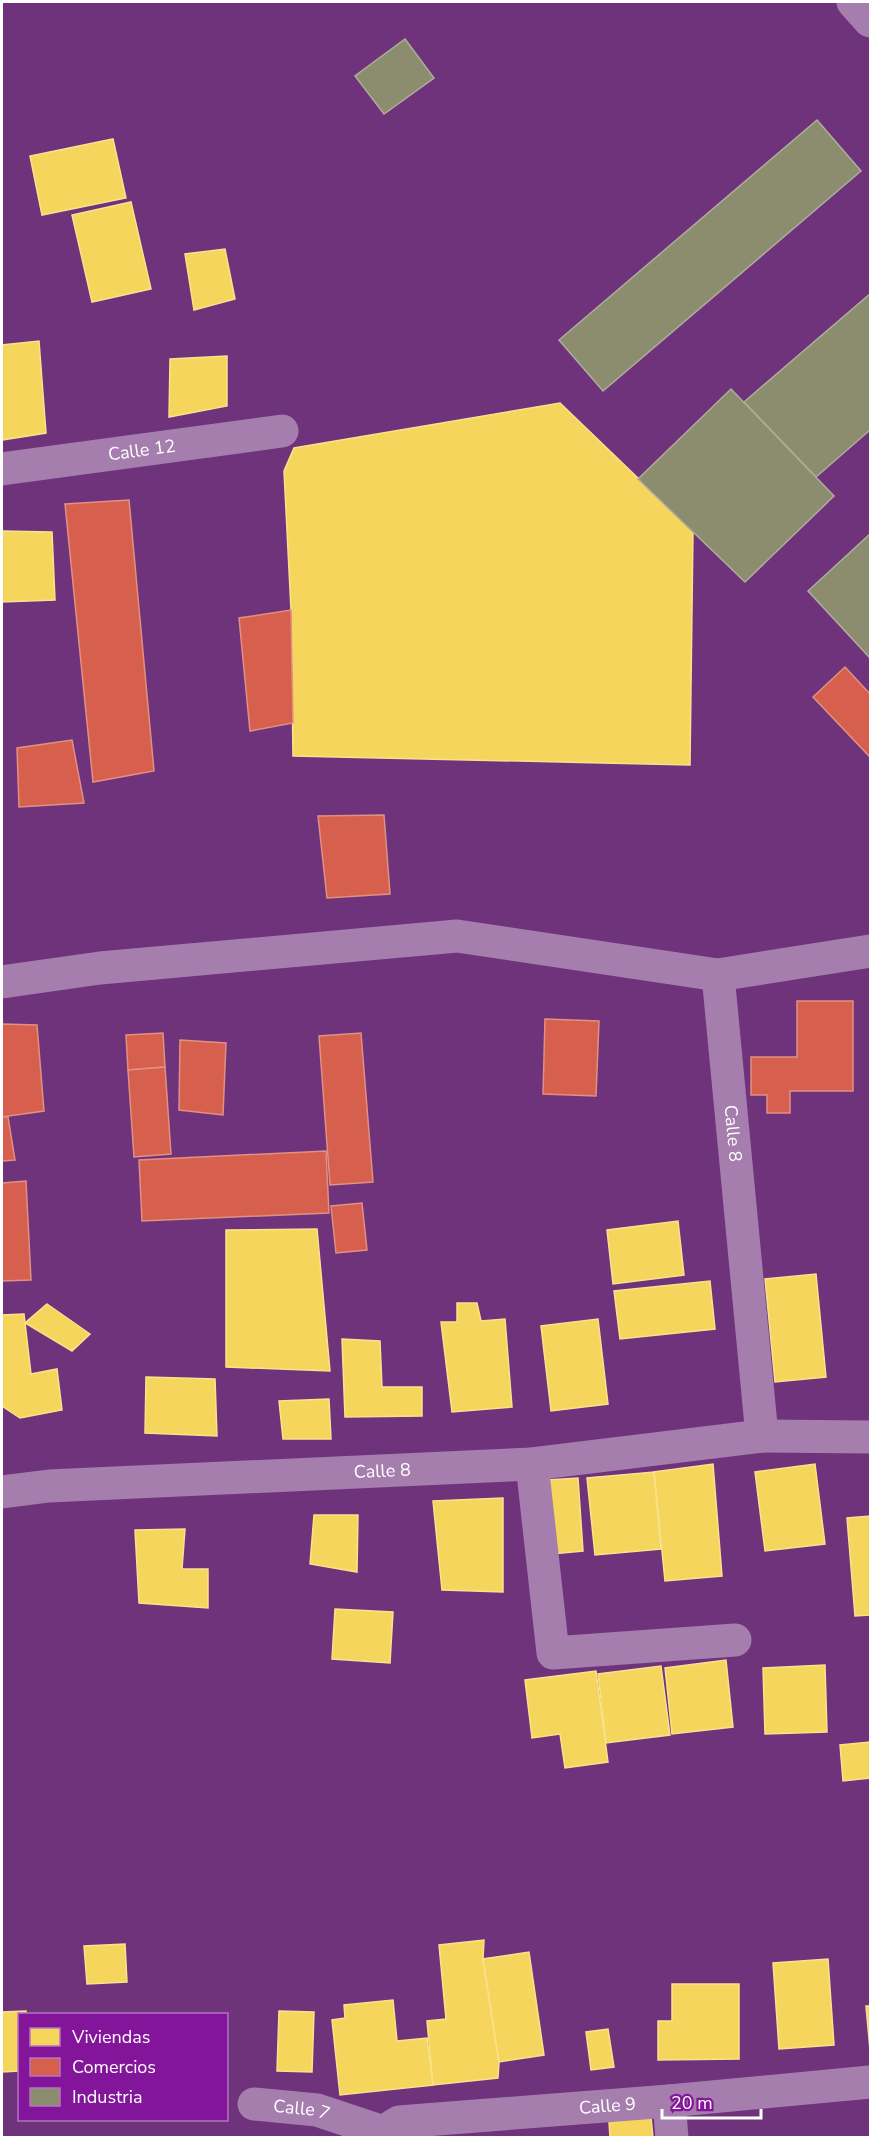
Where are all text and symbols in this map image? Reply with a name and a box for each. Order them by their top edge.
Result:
street label: Calle 12 [107,434,177,466]
street label: Calle 8 [718,1104,748,1163]
street label: Calle 8 [353,1458,411,1484]
legend [18,2013,228,2121]
text: Viviendas [71,2025,151,2049]
text: Comercios [72,2055,156,2079]
scale bar [662,2082,761,2120]
text: Industria [72,2085,142,2109]
text: 20 m [671,2091,713,2115]
street label: Calle 9 [578,2092,637,2120]
street label: Calle 7 [272,2094,333,2126]

